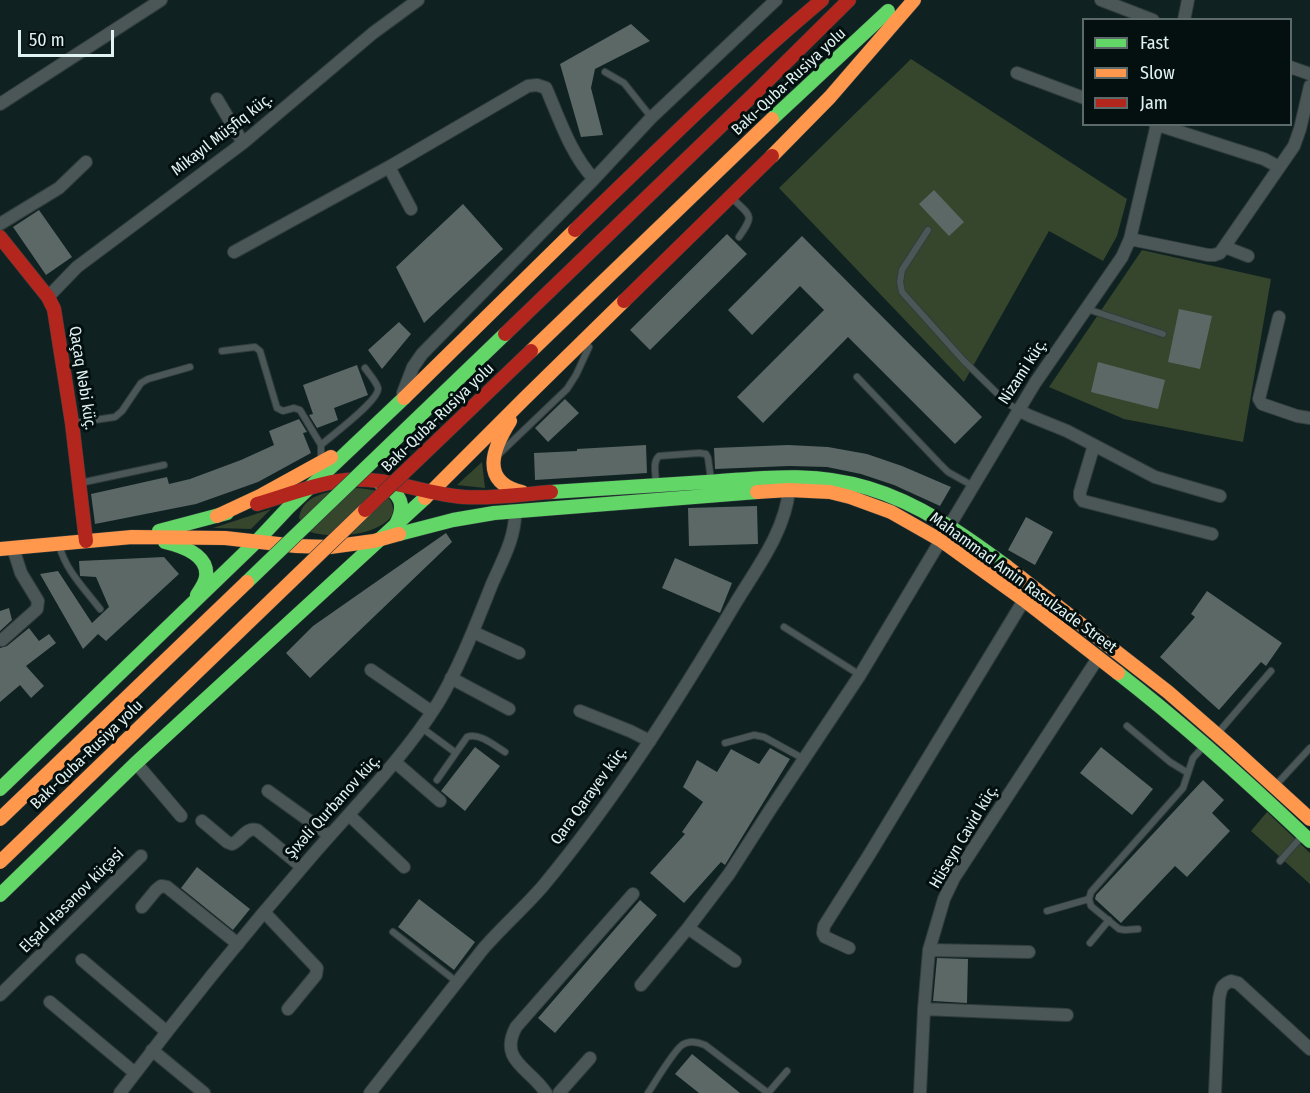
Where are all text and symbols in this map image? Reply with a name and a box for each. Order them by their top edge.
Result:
scale bar [21,18,117,56]
legend [1082,18,1292,126]
street label: Bakı-Quba-Rusiya yolu [728,24,850,140]
text: 50 m [29,29,65,51]
text: Fast [1140,32,1169,54]
text: Slow [1140,62,1175,84]
street label: Mikayıl Müşfiq küç. [168,90,276,180]
text: Jam [1140,92,1168,114]
street label: Qaçaq Nəbi küç. [64,325,100,431]
street label: Nizami küç. [995,336,1051,408]
street label: Bakı-Quba-Rusiya yolu [378,359,498,477]
street label: Mahammad Amin Rasulzade Street [926,509,1120,657]
street label: Bakı-Quba-Rusiya yolu [27,696,147,814]
street label: Qara Qarayev küç. [547,743,631,849]
street label: Şıxəli Qurbanov küç. [281,751,385,863]
street label: Hüseyn Cavid küç. [926,782,1002,892]
street label: Elşad Həsənov küçəsi [16,845,128,957]

